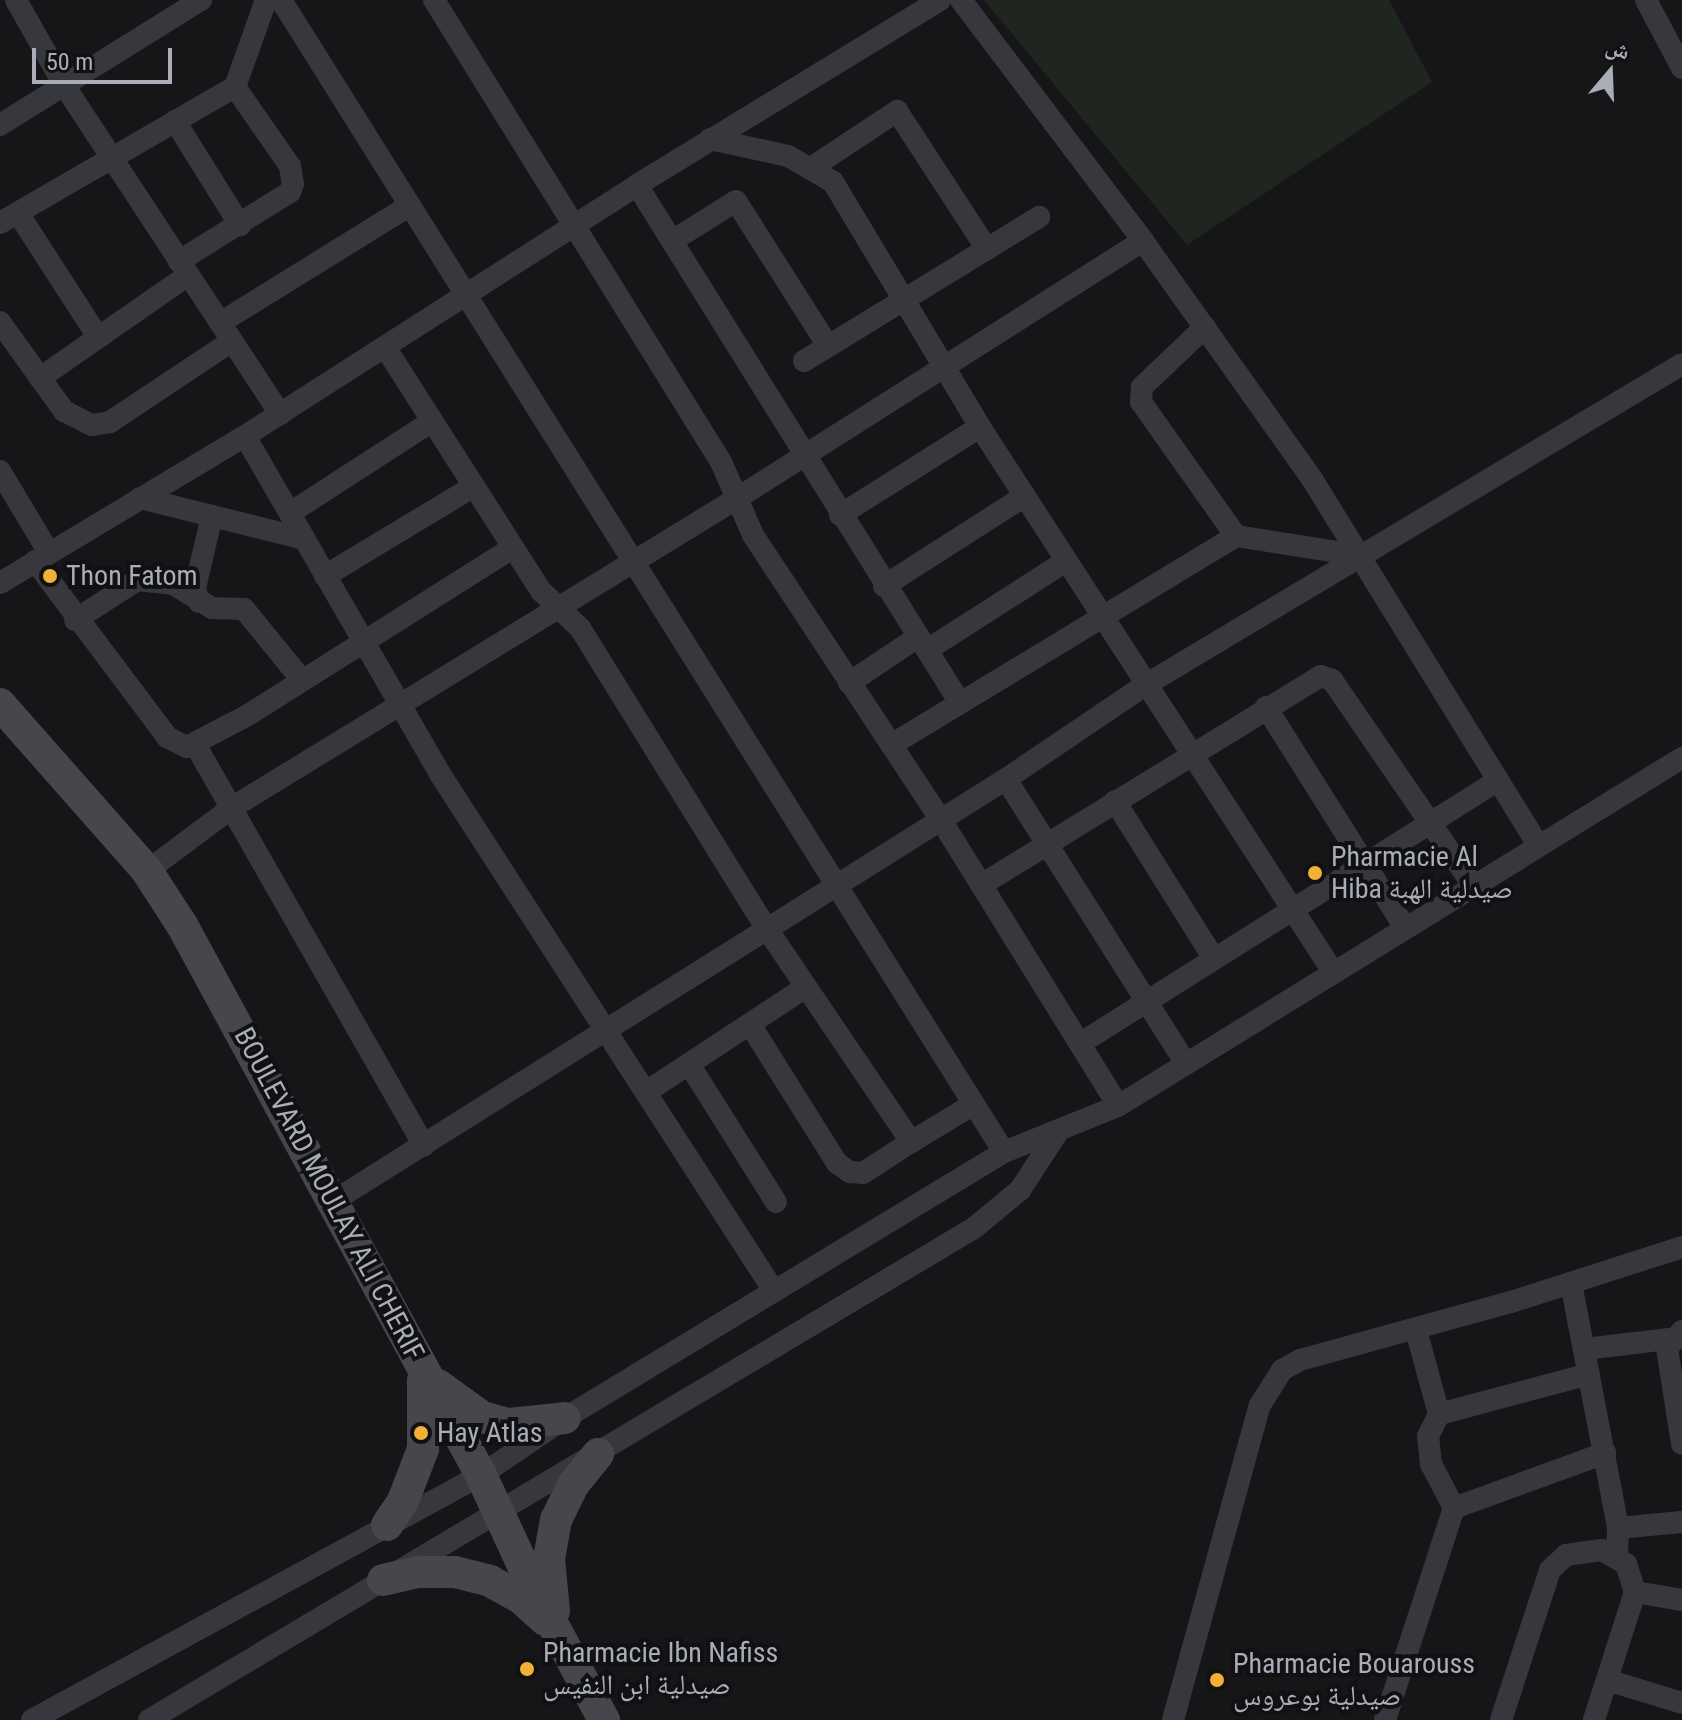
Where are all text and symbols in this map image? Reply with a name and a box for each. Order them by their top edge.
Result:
scale bar [36,32,176,82]
north arrow [1570,32,1650,112]
text: ش [1603,33,1633,64]
text: 50 m [46,48,93,76]
place label: Thon Fatom [66,559,198,593]
marker: Thon Fatom [41,567,59,585]
place label: Pharmacie Al Hiba صيدلية الهبة [1331,840,1513,906]
marker: Pharmacie Al Hiba صيدلية الهبة [1306,864,1324,882]
street label: BOULEVARD MOULAY ALI CHERIF [227,1022,431,1366]
place label: Hay Atlas [437,1416,542,1450]
marker: Hay Atlas [412,1424,430,1442]
place label: Pharmacie Ibn Nafiss صيدلية ابن النفيس [543,1636,778,1702]
place label: Pharmacie Bouarouss صيدلية بوعروس [1233,1647,1475,1713]
marker: Pharmacie Ibn Nafiss صيدلية ابن النفيس [518,1660,536,1678]
marker: Pharmacie Bouarouss صيدلية بوعروس [1208,1671,1226,1689]

